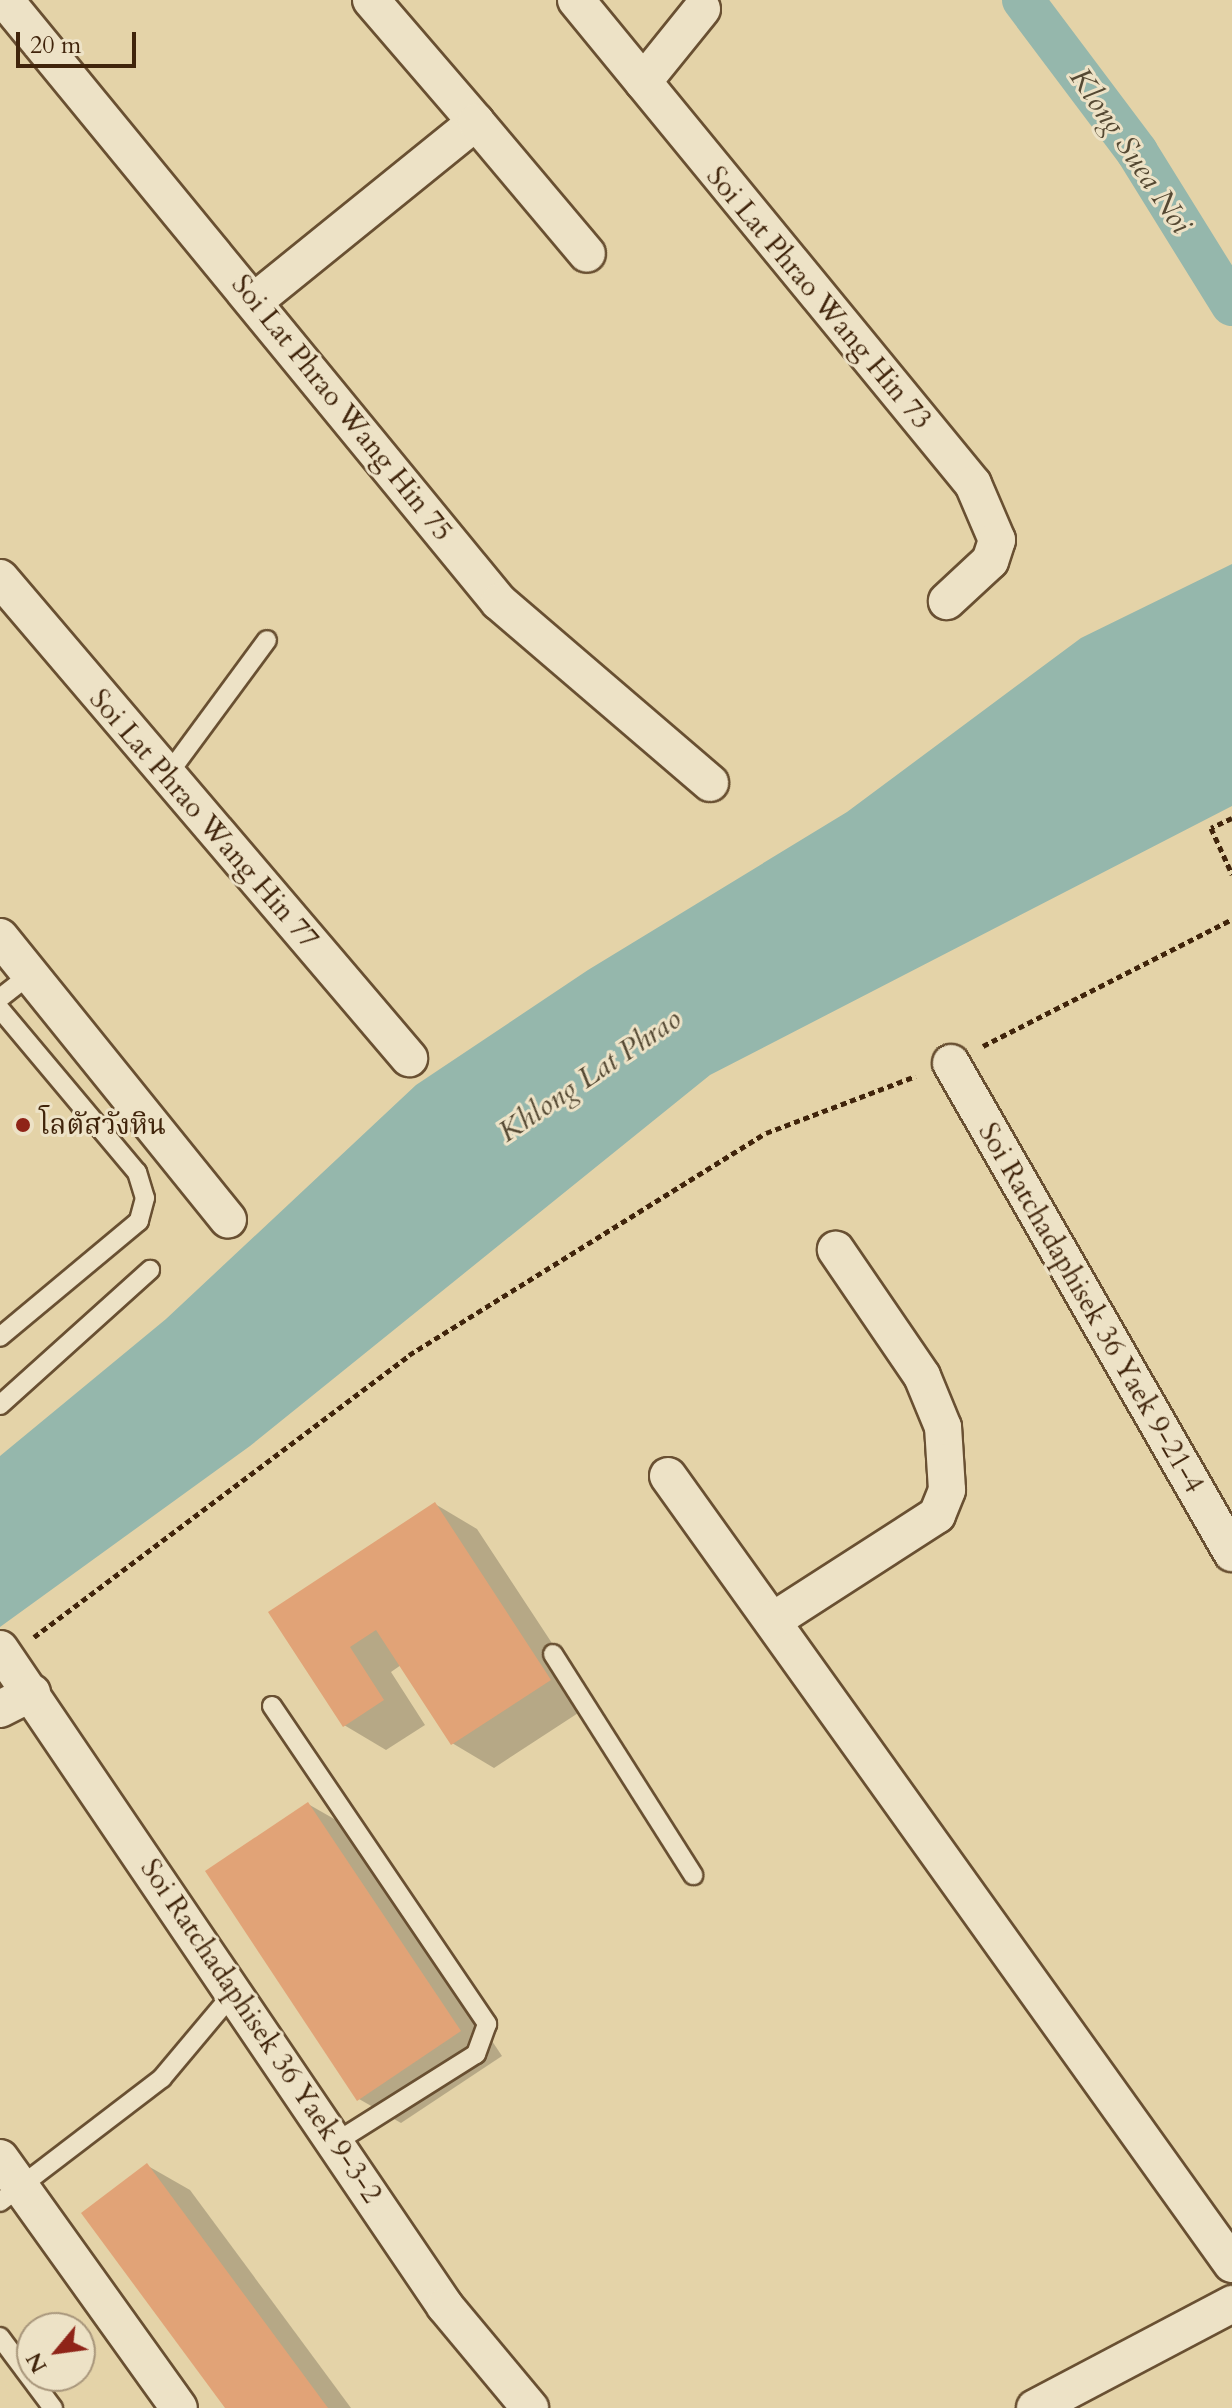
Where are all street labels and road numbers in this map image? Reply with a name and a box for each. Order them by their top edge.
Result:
street label: Soi Lat Phrao Wang Hin 73 [699,160,939,436]
street label: Soi Lat Phrao Wang Hin 75 [224,268,460,548]
street label: Soi Lat Phrao Wang Hin 77 [82,683,326,955]
street label: Soi Ratchadaphisek 36 Yaek 9-21-4 [971,1117,1211,1499]
street label: Soi Ratchadaphisek 36 Yaek 9-3-2 [133,1853,389,2209]

